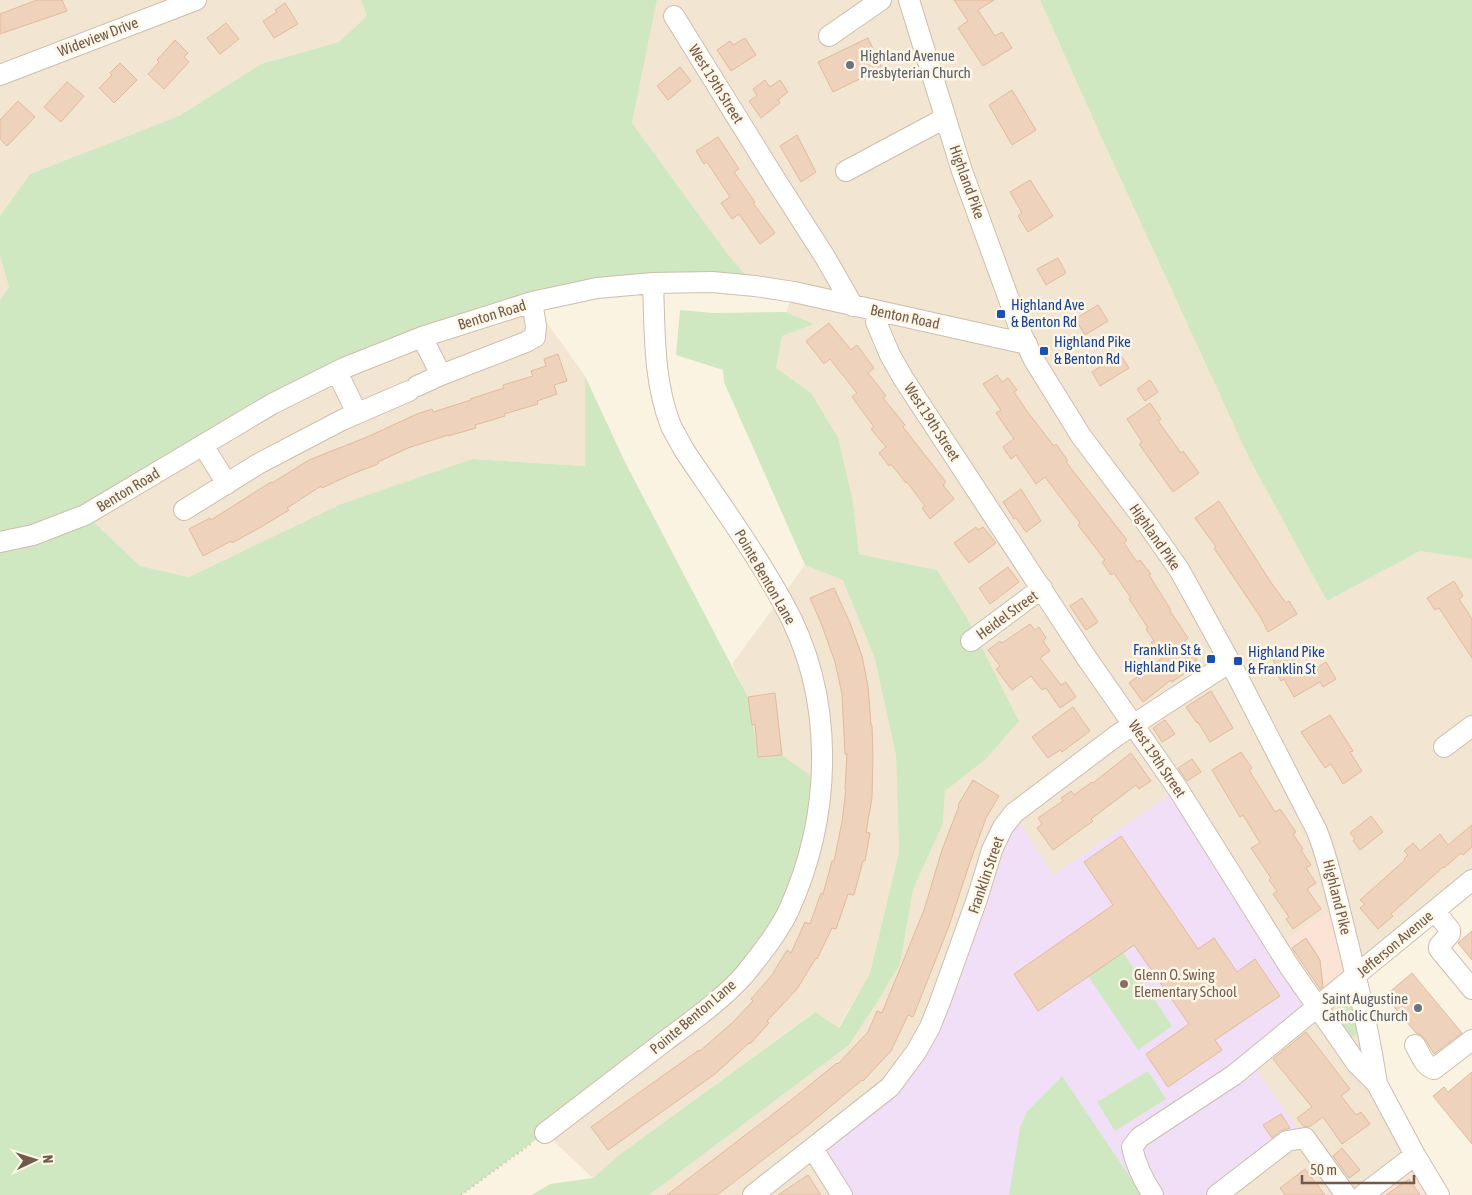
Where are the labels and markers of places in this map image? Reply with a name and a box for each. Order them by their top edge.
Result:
place label: Highland Avenue Presbyterian Church [860,47,971,81]
marker: Highland Avenue Presbyterian Church [844,59,856,71]
place label: Highland Ave & Benton Rd [1011,296,1085,330]
marker: Highland Ave & Benton Rd [995,308,1007,320]
place label: Highland Pike & Benton Rd [1054,333,1131,367]
marker: Highland Pike & Benton Rd [1038,345,1050,357]
place label: Franklin St & Highland Pike [1124,641,1201,675]
place label: Highland Pike & Franklin St [1248,643,1325,677]
marker: Franklin St & Highland Pike [1205,653,1217,665]
marker: Highland Pike & Franklin St [1232,655,1244,667]
place label: Glenn O. Swing Elementary School [1134,966,1237,1000]
marker: Glenn O. Swing Elementary School [1118,978,1130,990]
place label: Saint Augustine Catholic Church [1322,990,1408,1024]
marker: Saint Augustine Catholic Church [1412,1002,1424,1014]

